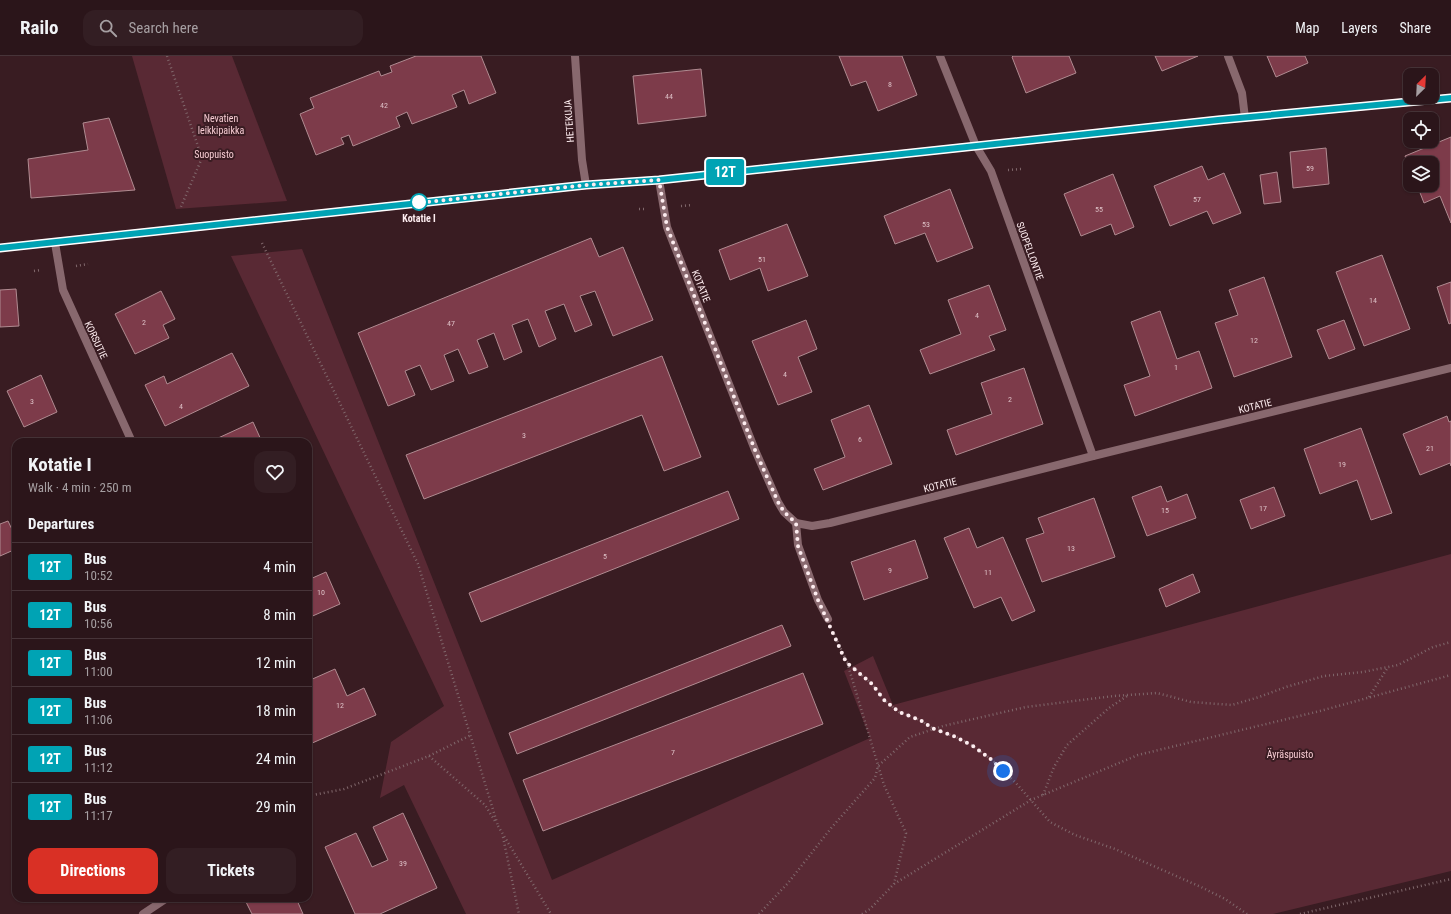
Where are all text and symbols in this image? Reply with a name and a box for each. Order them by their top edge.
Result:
search box [83,10,363,46]
text: Railo [20,16,59,39]
icon: search [97,17,119,39]
text: Search here [129,19,198,37]
text: Map [1295,20,1319,36]
text: Layers [1341,20,1378,36]
text: Share [1400,20,1431,36]
north arrow [1403,68,1439,104]
map controls [1403,68,1439,192]
house number: 8 [888,80,892,89]
house number: 44 [665,92,673,101]
street label: HETEKUJA [562,99,576,143]
house number: 42 [380,101,388,110]
button: locate [1403,112,1439,148]
park label: Nevatien leikkipaikka [198,113,244,136]
park label: Suopuisto [194,149,234,160]
button: layers [1403,156,1439,192]
line badge: 12T [702,159,748,185]
text: 12T [714,164,736,180]
house number: 59 [1306,164,1314,173]
marker: Kotatie I [410,193,428,211]
house number: 57 [1193,195,1201,204]
house number: 55 [1095,205,1103,214]
place label: Kotatie I [402,213,436,224]
house number: 53 [922,220,930,229]
street label: SUOPELLONTIE [1014,220,1046,282]
house number: 51 [758,255,766,264]
street label: KOTATIE [690,268,712,304]
house number: 14 [1369,296,1377,305]
house number: 4 [975,311,979,320]
house number: 2 [142,318,146,327]
street label: KORSUTIE [83,319,109,361]
house number: 47 [447,319,455,328]
house number: 12 [1250,336,1258,345]
house number: 1 [1174,363,1178,372]
house number: 4 [783,370,787,379]
house number: 2 [1008,395,1012,404]
house number: 3 [30,397,34,406]
street label: KOTATIE [1237,397,1273,415]
house number: 4 [179,402,183,411]
house number: 3 [522,431,526,440]
house number: 6 [858,435,862,444]
house number: 21 [1426,444,1434,453]
button: heart [254,451,296,493]
text: Kotatie I [28,453,92,476]
house number: 19 [1338,460,1346,469]
street label: KOTATIE [922,476,958,494]
text: Walk · 4 min · 250 m [28,480,132,495]
house number: 17 [1259,504,1267,513]
house number: 15 [1161,506,1169,515]
text: Departures [28,515,94,533]
house number: 13 [1067,544,1075,553]
text: Bus [84,550,107,568]
house number: 5 [603,552,607,561]
text: 4 min [263,558,296,576]
text: 12T [39,559,61,575]
house number: 9 [888,566,892,575]
text: 10:52 [84,568,113,583]
house number: 11 [984,568,992,577]
house number: 10 [317,588,325,597]
text: Bus [84,598,107,616]
text: 8 min [263,606,296,624]
text: 12T [39,607,61,623]
text: 10:56 [84,616,113,631]
text: Bus [84,646,107,664]
text: 12 min [256,654,296,672]
text: 12T [39,655,61,671]
text: 11:00 [84,664,113,679]
text: Bus [84,694,107,712]
house number: 12 [336,701,344,710]
text: 18 min [256,702,296,720]
text: 12T [39,703,61,719]
text: 11:06 [84,712,113,727]
text: Bus [84,742,107,760]
house number: 7 [671,748,675,757]
park label: Äyräspuisto [1267,748,1313,760]
text: 24 min [256,750,296,768]
text: 12T [39,751,61,767]
text: 11:12 [84,760,113,775]
your location [993,761,1013,781]
text: Bus [84,790,107,808]
text: 29 min [256,798,296,816]
text: 12T [39,799,61,815]
text: 11:17 [84,808,113,823]
button: Directions [28,848,158,894]
button: Tickets [166,848,296,894]
house number: 39 [399,859,407,868]

